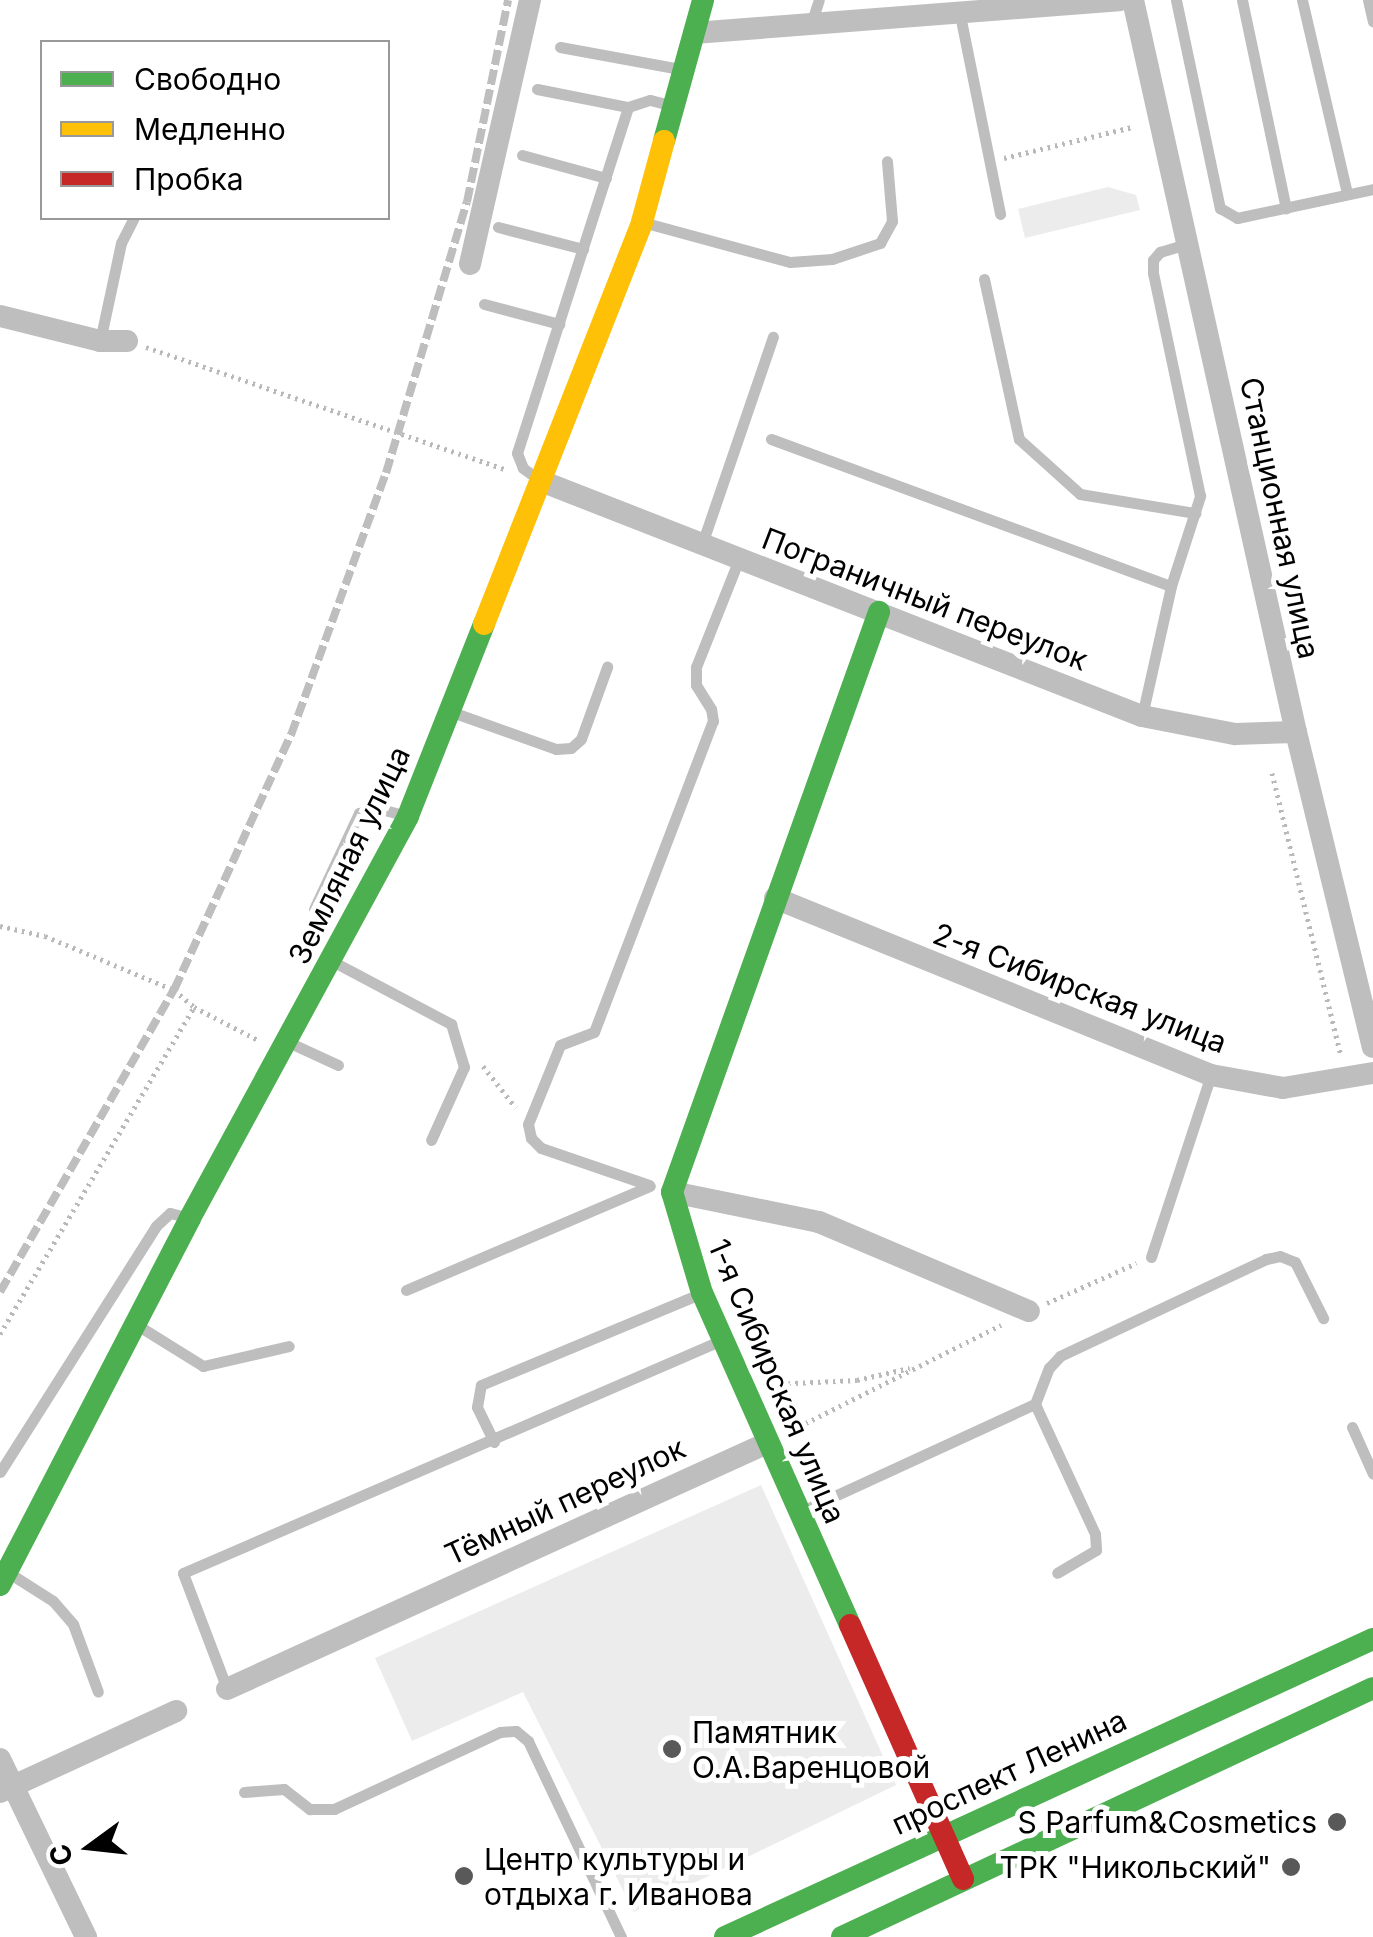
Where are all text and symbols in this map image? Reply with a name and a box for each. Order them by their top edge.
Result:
legend [40,40,390,220]
text: Свободно [134,61,281,97]
text: Медленно [134,111,286,147]
text: Пробка [134,161,244,197]
street label: Станционная улица [1233,374,1327,662]
street label: Пограничный переулок [757,520,1093,678]
street label: Земляная улица [281,740,417,970]
street label: 2-я Сибирская улица [928,915,1232,1061]
street label: 1-я Сибирская улица [701,1234,853,1528]
street label: Тёмный переулок [439,1430,691,1572]
street label: проспект Ленина [886,1702,1132,1842]
place label: Памятник О.А.Варенцовой [692,1714,930,1784]
marker: Памятник О.А.Варенцовой [661,1738,683,1760]
north arrow [40,1797,140,1897]
place label: S Parfum&Cosmetics [1018,1804,1317,1840]
marker: S Parfum&Cosmetics [1326,1811,1348,1833]
text: С [42,1840,80,1869]
place label: Центр культуры и отдыха г. Иванова [484,1841,753,1912]
place label: ТРК "Никольский" [999,1849,1271,1885]
marker: ТРК "Никольский" [1280,1856,1302,1878]
marker: Центр культуры и отдыха г. Иванова [453,1865,475,1887]

